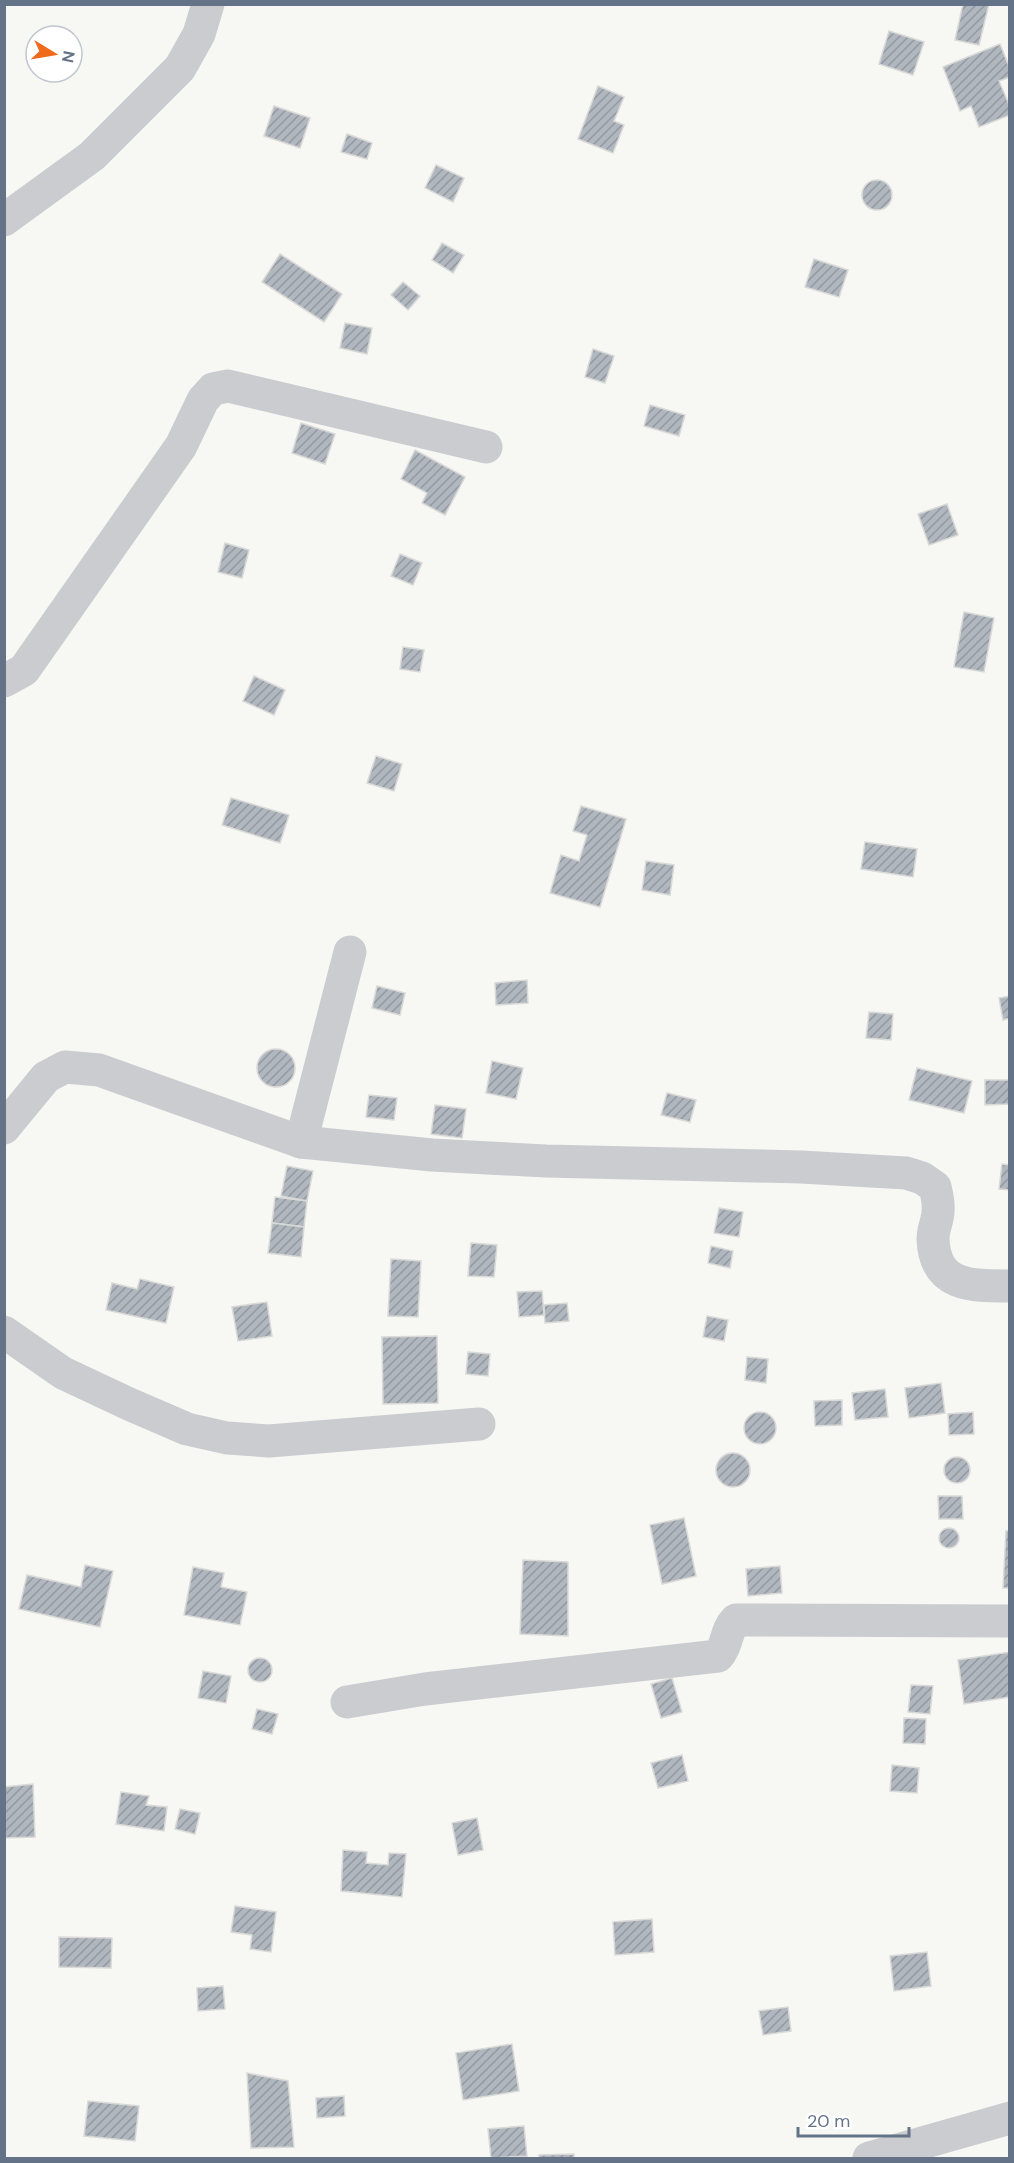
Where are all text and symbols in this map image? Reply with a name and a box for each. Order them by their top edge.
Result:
north arrow [24,24,84,84]
text: N [57,49,80,64]
scale bar [798,2100,909,2138]
text: 20 m [807,2109,850,2133]

